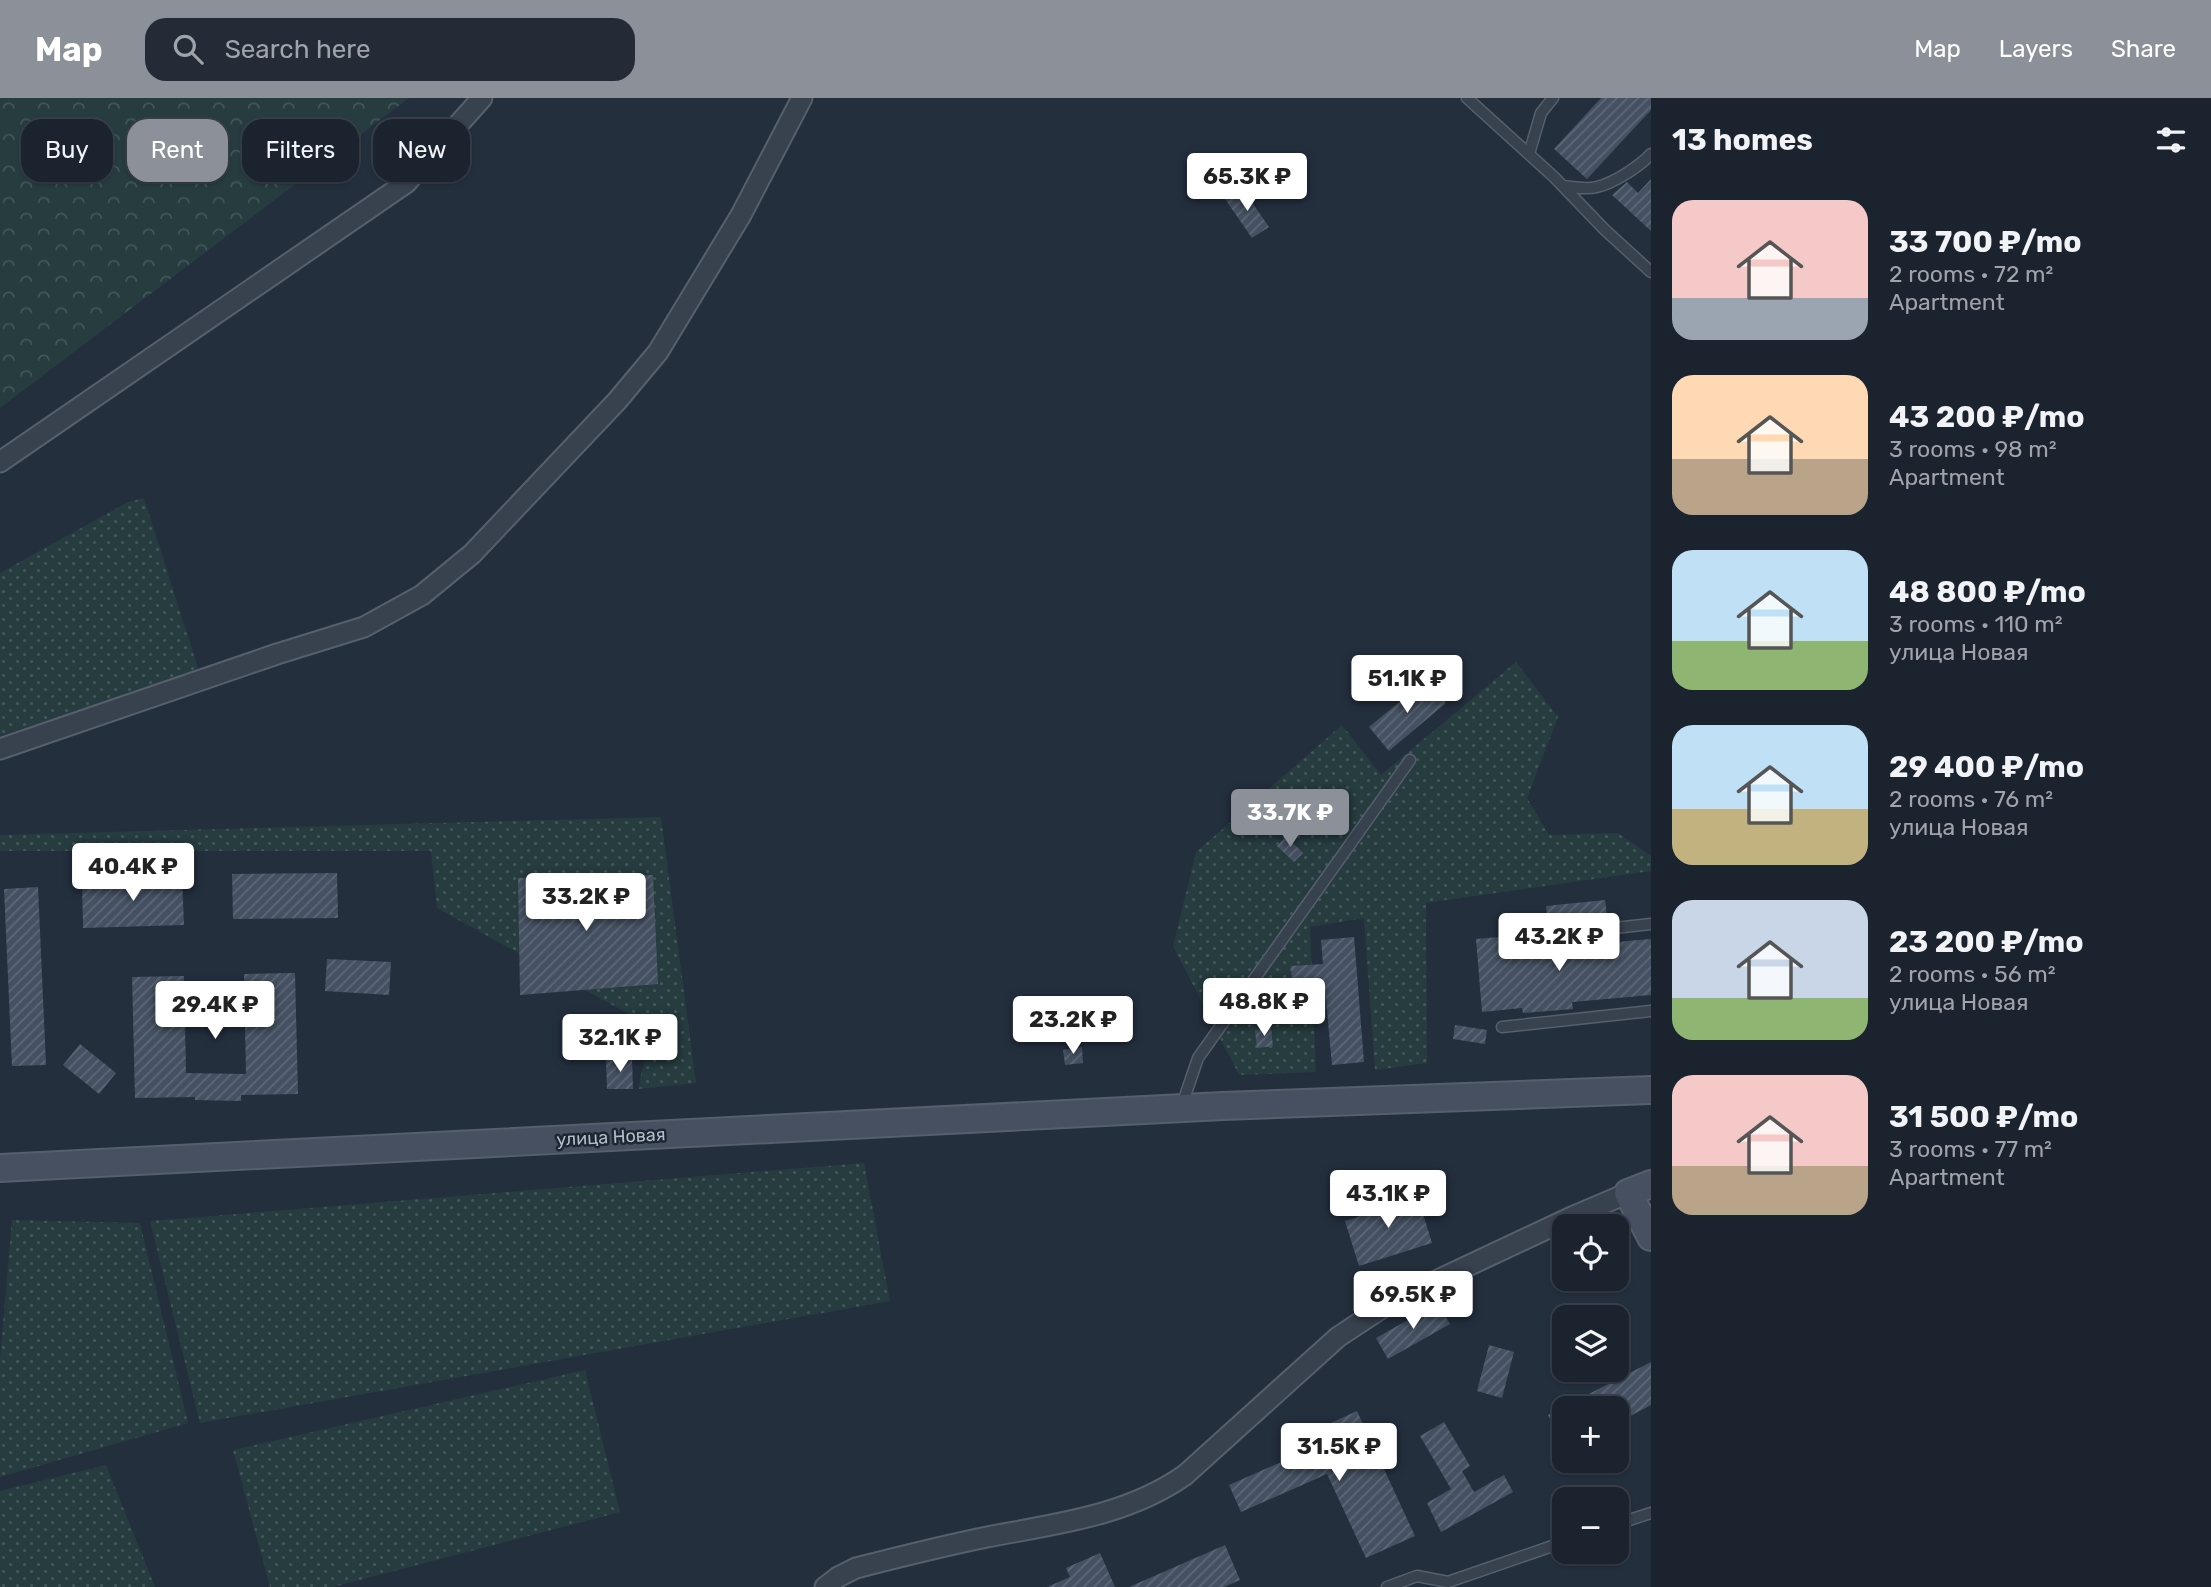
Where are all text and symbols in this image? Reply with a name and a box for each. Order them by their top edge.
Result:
search box [145,18,635,81]
text: Map [35,30,103,69]
icon: search [169,30,207,68]
text: Search here [225,34,370,65]
text: Map [1914,35,1961,63]
text: Layers [1999,35,2073,63]
text: Share [2111,35,2176,63]
chip: Buy [21,119,113,182]
chip: Rent [127,119,228,182]
chip: Filters [242,119,359,182]
chip: New [373,119,470,182]
icon: filters [2152,121,2190,159]
text: 13 homes [1672,122,1813,158]
pin: 65.3K ₽ [1182,153,1312,213]
text: 65.3K ₽ [1203,162,1291,190]
text: 33 700 ₽/mo [1889,224,2082,260]
icon: home [1728,228,1812,312]
text: 2 rooms · 72 m² [1889,260,2053,288]
text: Apartment [1889,288,2005,316]
text: 43 200 ₽/mo [1889,399,2085,435]
icon: home [1728,403,1812,487]
text: 3 rooms · 98 m² [1889,435,2057,463]
text: Apartment [1889,463,2005,491]
text: 48 800 ₽/mo [1889,574,2086,610]
icon: home [1728,578,1812,662]
text: 3 rooms · 110 m² [1889,610,2063,638]
text: улица Новая [1889,638,2029,666]
pin: 51.1K ₽ [1342,656,1472,715]
text: 51.1K ₽ [1367,664,1447,692]
text: 29 400 ₽/mo [1889,749,2084,785]
icon: home [1728,753,1812,837]
text: 2 rooms · 76 m² [1889,785,2053,813]
pin: 33.7K ₽ [1225,790,1355,849]
text: 33.7K ₽ [1247,798,1333,826]
text: улица Новая [1889,813,2029,841]
pin: 40.4K ₽ [68,844,198,903]
text: 40.4K ₽ [88,852,178,880]
pin: 33.2K ₽ [521,874,651,933]
text: 33.2K ₽ [542,882,630,910]
pin: 43.2K ₽ [1494,914,1624,973]
text: 43.2K ₽ [1515,922,1603,950]
text: 23 200 ₽/mo [1889,924,2084,960]
icon: home [1728,928,1812,1012]
text: 2 rooms · 56 m² [1889,960,2056,988]
pin: 48.8K ₽ [1199,978,1329,1038]
pin: 29.4K ₽ [150,982,280,1041]
text: 48.8K ₽ [1219,987,1309,1015]
text: улица Новая [1889,988,2029,1016]
text: 29.4K ₽ [171,990,259,1018]
pin: 23.2K ₽ [1008,996,1138,1056]
text: 23.2K ₽ [1029,1005,1117,1033]
pin: 32.1K ₽ [555,1014,685,1074]
text: 32.1K ₽ [578,1023,662,1051]
text: 31 500 ₽/mo [1889,1099,2078,1135]
icon: home [1728,1103,1812,1187]
street label: улица Новая [556,1123,666,1151]
text: 3 rooms · 77 m² [1889,1135,2052,1163]
text: Apartment [1889,1163,2005,1191]
pin: 43.1K ₽ [1323,1170,1453,1230]
text: 43.1K ₽ [1346,1179,1430,1207]
map controls [1552,1214,1629,1564]
button: locate [1552,1214,1629,1291]
pin: 69.5K ₽ [1348,1272,1478,1331]
text: 69.5K ₽ [1370,1280,1456,1308]
button: layers [1552,1305,1629,1382]
button: + [1552,1396,1629,1473]
pin: 31.5K ₽ [1274,1424,1404,1483]
text: 31.5K ₽ [1297,1432,1381,1460]
button: − [1552,1487,1629,1564]

